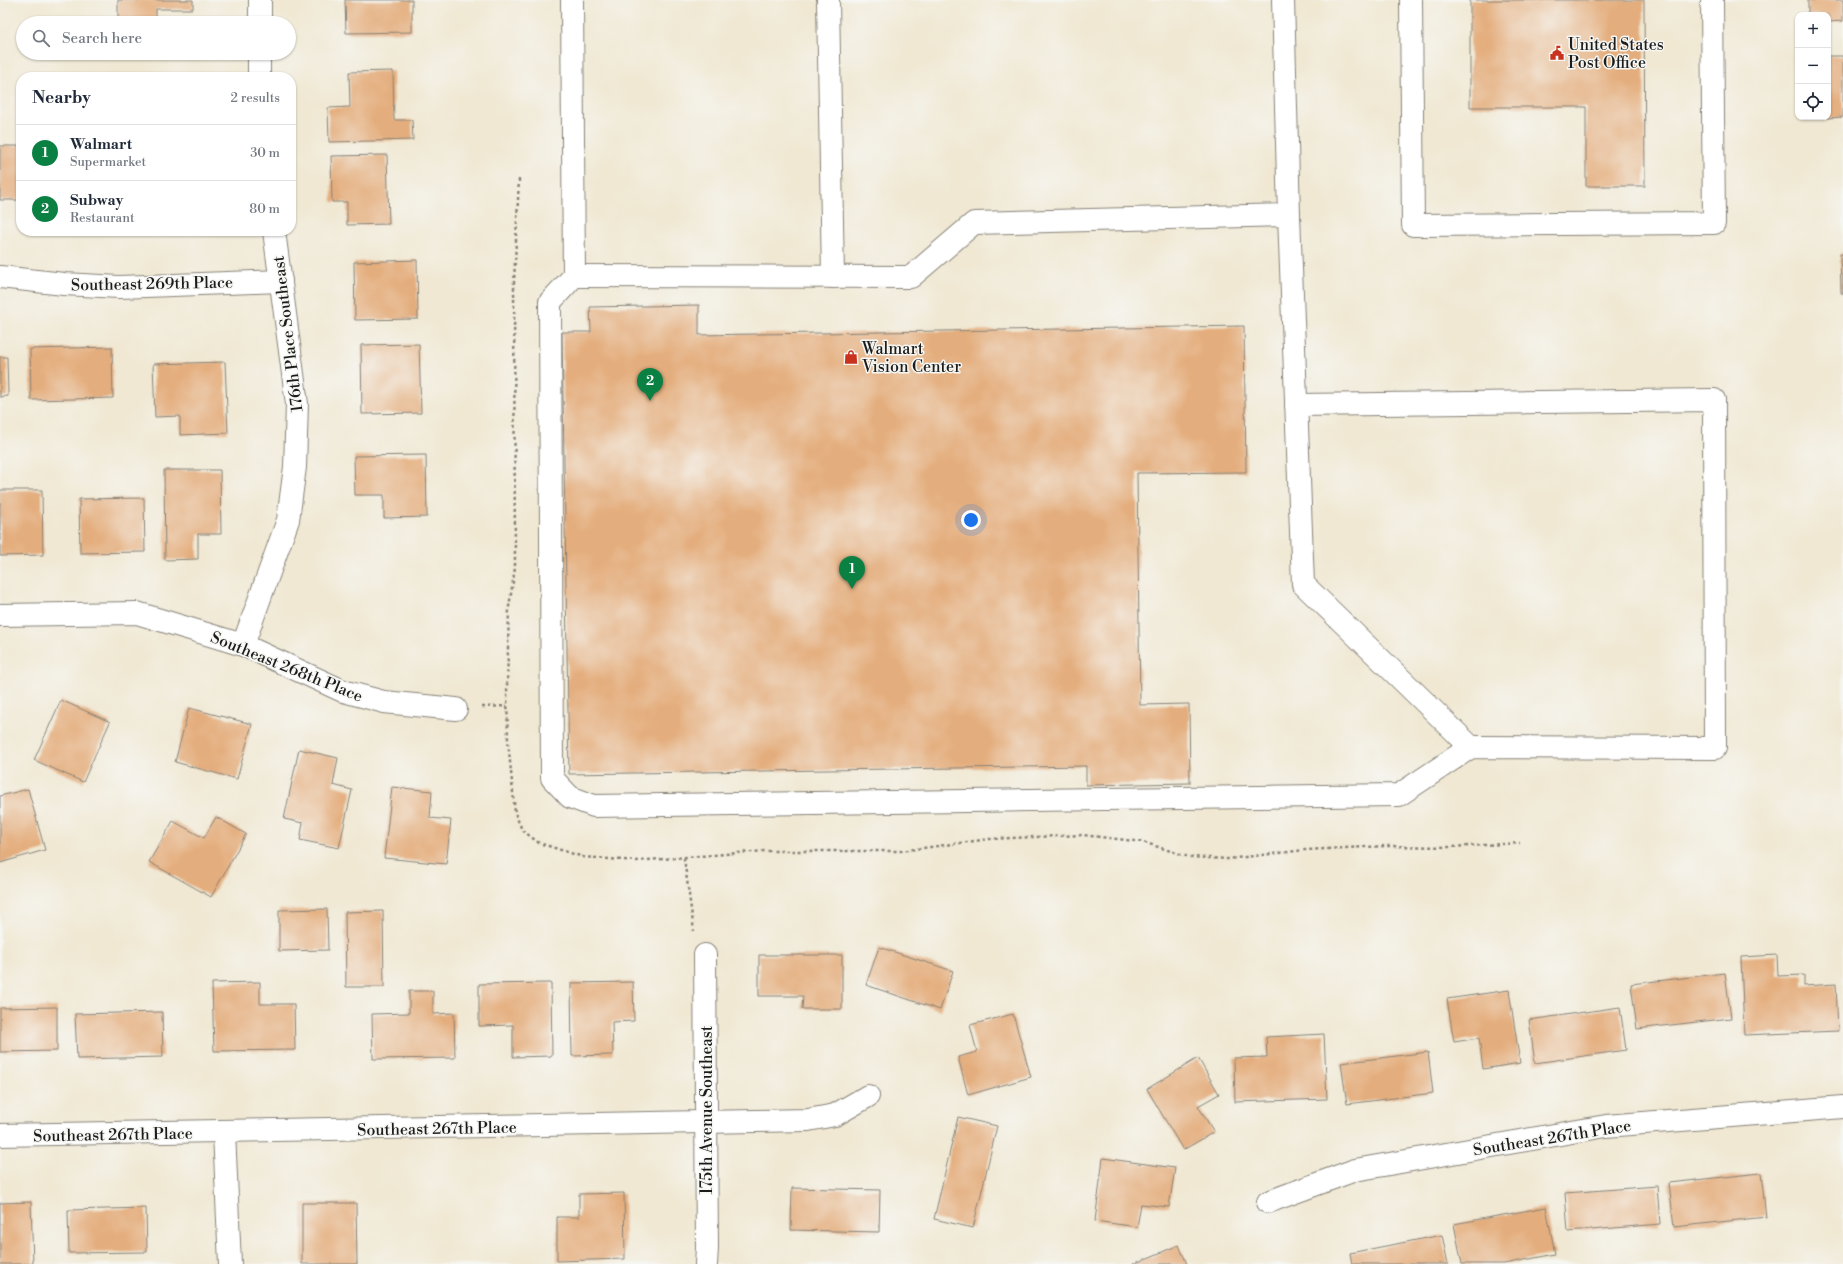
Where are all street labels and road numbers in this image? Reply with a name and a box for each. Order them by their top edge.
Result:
street label: 176th Place Southeast [268,254,307,413]
street label: Southeast 269th Place [71,273,233,295]
street label: Southeast 268th Place [208,627,366,707]
street label: 175th Avenue Southeast [697,1025,717,1195]
street label: Southeast 267th Place [1472,1116,1633,1160]
street label: Southeast 267th Place [357,1118,517,1140]
street label: Southeast 267th Place [33,1124,193,1146]

